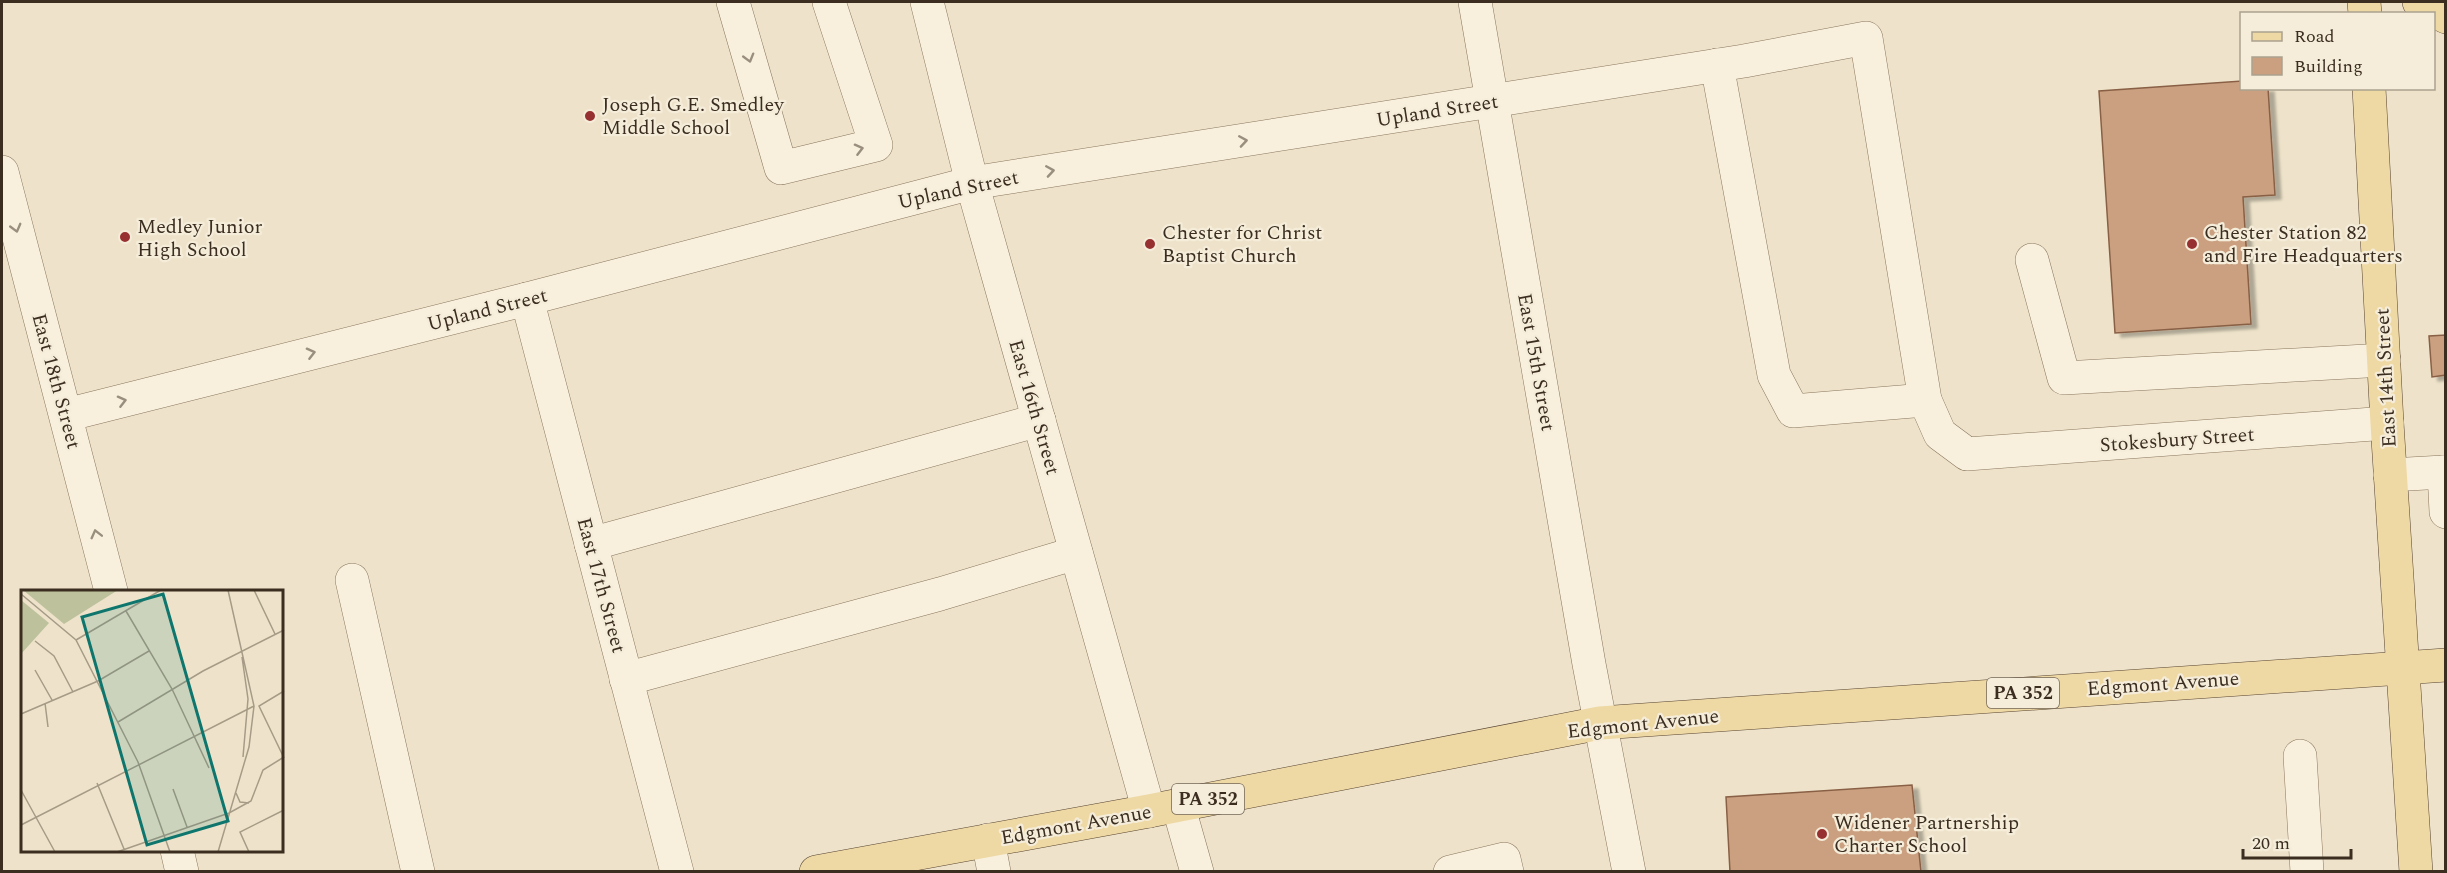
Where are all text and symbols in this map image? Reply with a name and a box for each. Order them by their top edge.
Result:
legend [2240,12,2435,90]
text: Road [2294,23,2335,50]
one-way arrow [742,52,754,63]
text: Building [2294,53,2363,80]
street label: Upland Street [1374,87,1500,135]
place label: Joseph G.E. Smedley Middle School [602,90,785,143]
marker: Joseph G.E. Smedley Middle School [583,109,597,123]
one-way arrow [1238,136,1248,148]
one-way arrow [854,144,864,157]
street label: Upland Street [895,163,1022,217]
one-way arrow [1046,165,1055,177]
place label: Medley Junior High School [137,212,263,265]
place label: Chester for Christ Baptist Church [1162,218,1322,271]
place label: Chester Station 82 and Fire Headquarters [2204,218,2403,271]
one-way arrow [9,223,22,233]
marker: Medley Junior High School [118,230,132,244]
marker: Chester for Christ Baptist Church [1143,237,1157,251]
marker: Chester Station 82 and Fire Headquarters [2185,237,2199,251]
street label: Upland Street [424,281,551,339]
street label: East 15th Street [1509,291,1563,433]
street label: East 14th Street [2367,307,2405,448]
street label: East 18th Street [23,310,89,453]
street label: East 16th Street [1000,336,1068,478]
one-way arrow [306,348,316,361]
one-way arrow [117,395,127,408]
street label: Stokesbury Street [2099,420,2255,460]
street label: East 17th Street [568,514,634,657]
one-way arrow [91,529,103,540]
inset map [21,590,284,852]
street label: Edgmont Avenue [2086,664,2240,704]
road number: PA 352 [1987,678,2059,708]
street label: Edgmont Avenue [1566,701,1721,747]
road number: PA 352 [1172,784,1244,814]
street label: Edgmont Avenue [998,797,1154,853]
place label: Widener Partnership Charter School [1834,808,2019,861]
scale bar [2243,822,2351,860]
marker: Widener Partnership Charter School [1815,827,1829,841]
text: 20 m [2252,830,2290,857]

